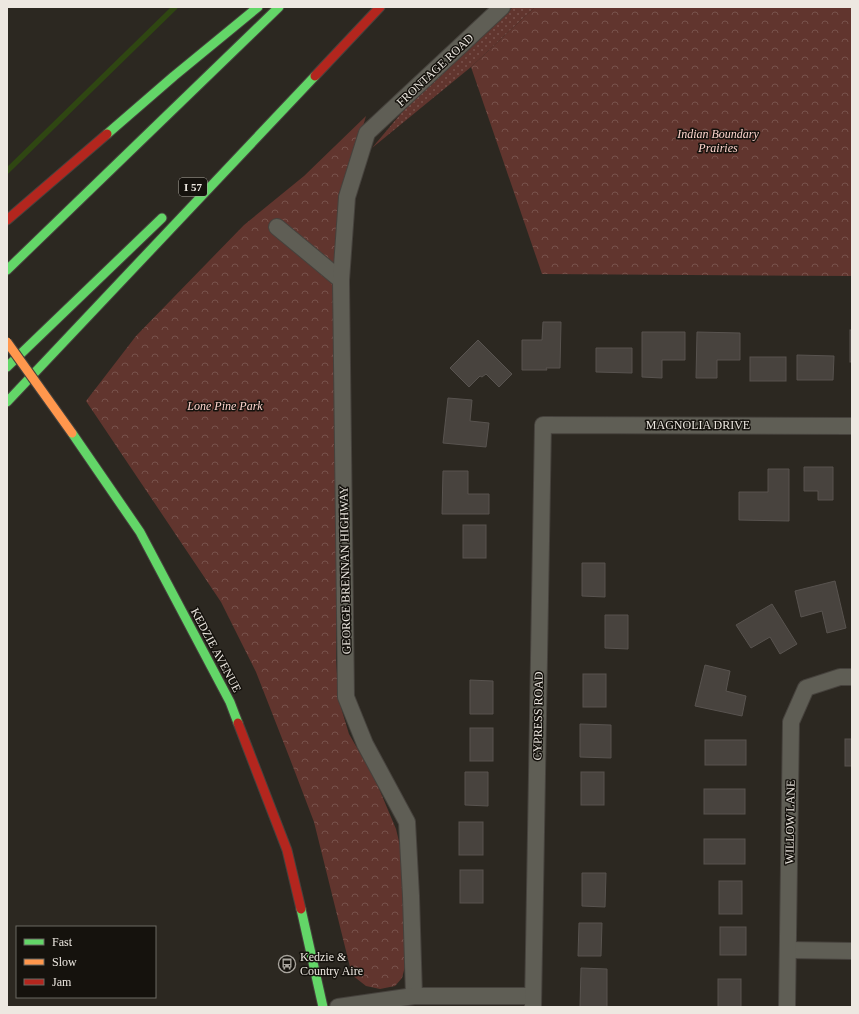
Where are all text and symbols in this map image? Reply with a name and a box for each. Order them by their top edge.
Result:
street label: FRONTAGE ROAD [394,31,477,109]
park label: Indian Boundary Prairies [676,127,760,155]
road number: I 57 [179,178,207,196]
park label: Lone Pine Park [186,399,263,413]
street label: MAGNOLIA DRIVE [646,418,750,432]
street label: GEORGE BRENNAN HIGHWAY [337,485,353,655]
street label: KEDZIE AVENUE [188,605,244,695]
street label: CYPRESS ROAD [530,671,546,761]
street label: WILLOW LANE [782,780,798,864]
legend [16,926,156,998]
text: Fast [52,935,73,949]
place label: Kedzie & Country Aire [300,950,363,978]
bus stop icon: Kedzie & Country Aire [277,954,297,974]
text: Slow [52,955,77,969]
text: Jam [52,975,72,989]

